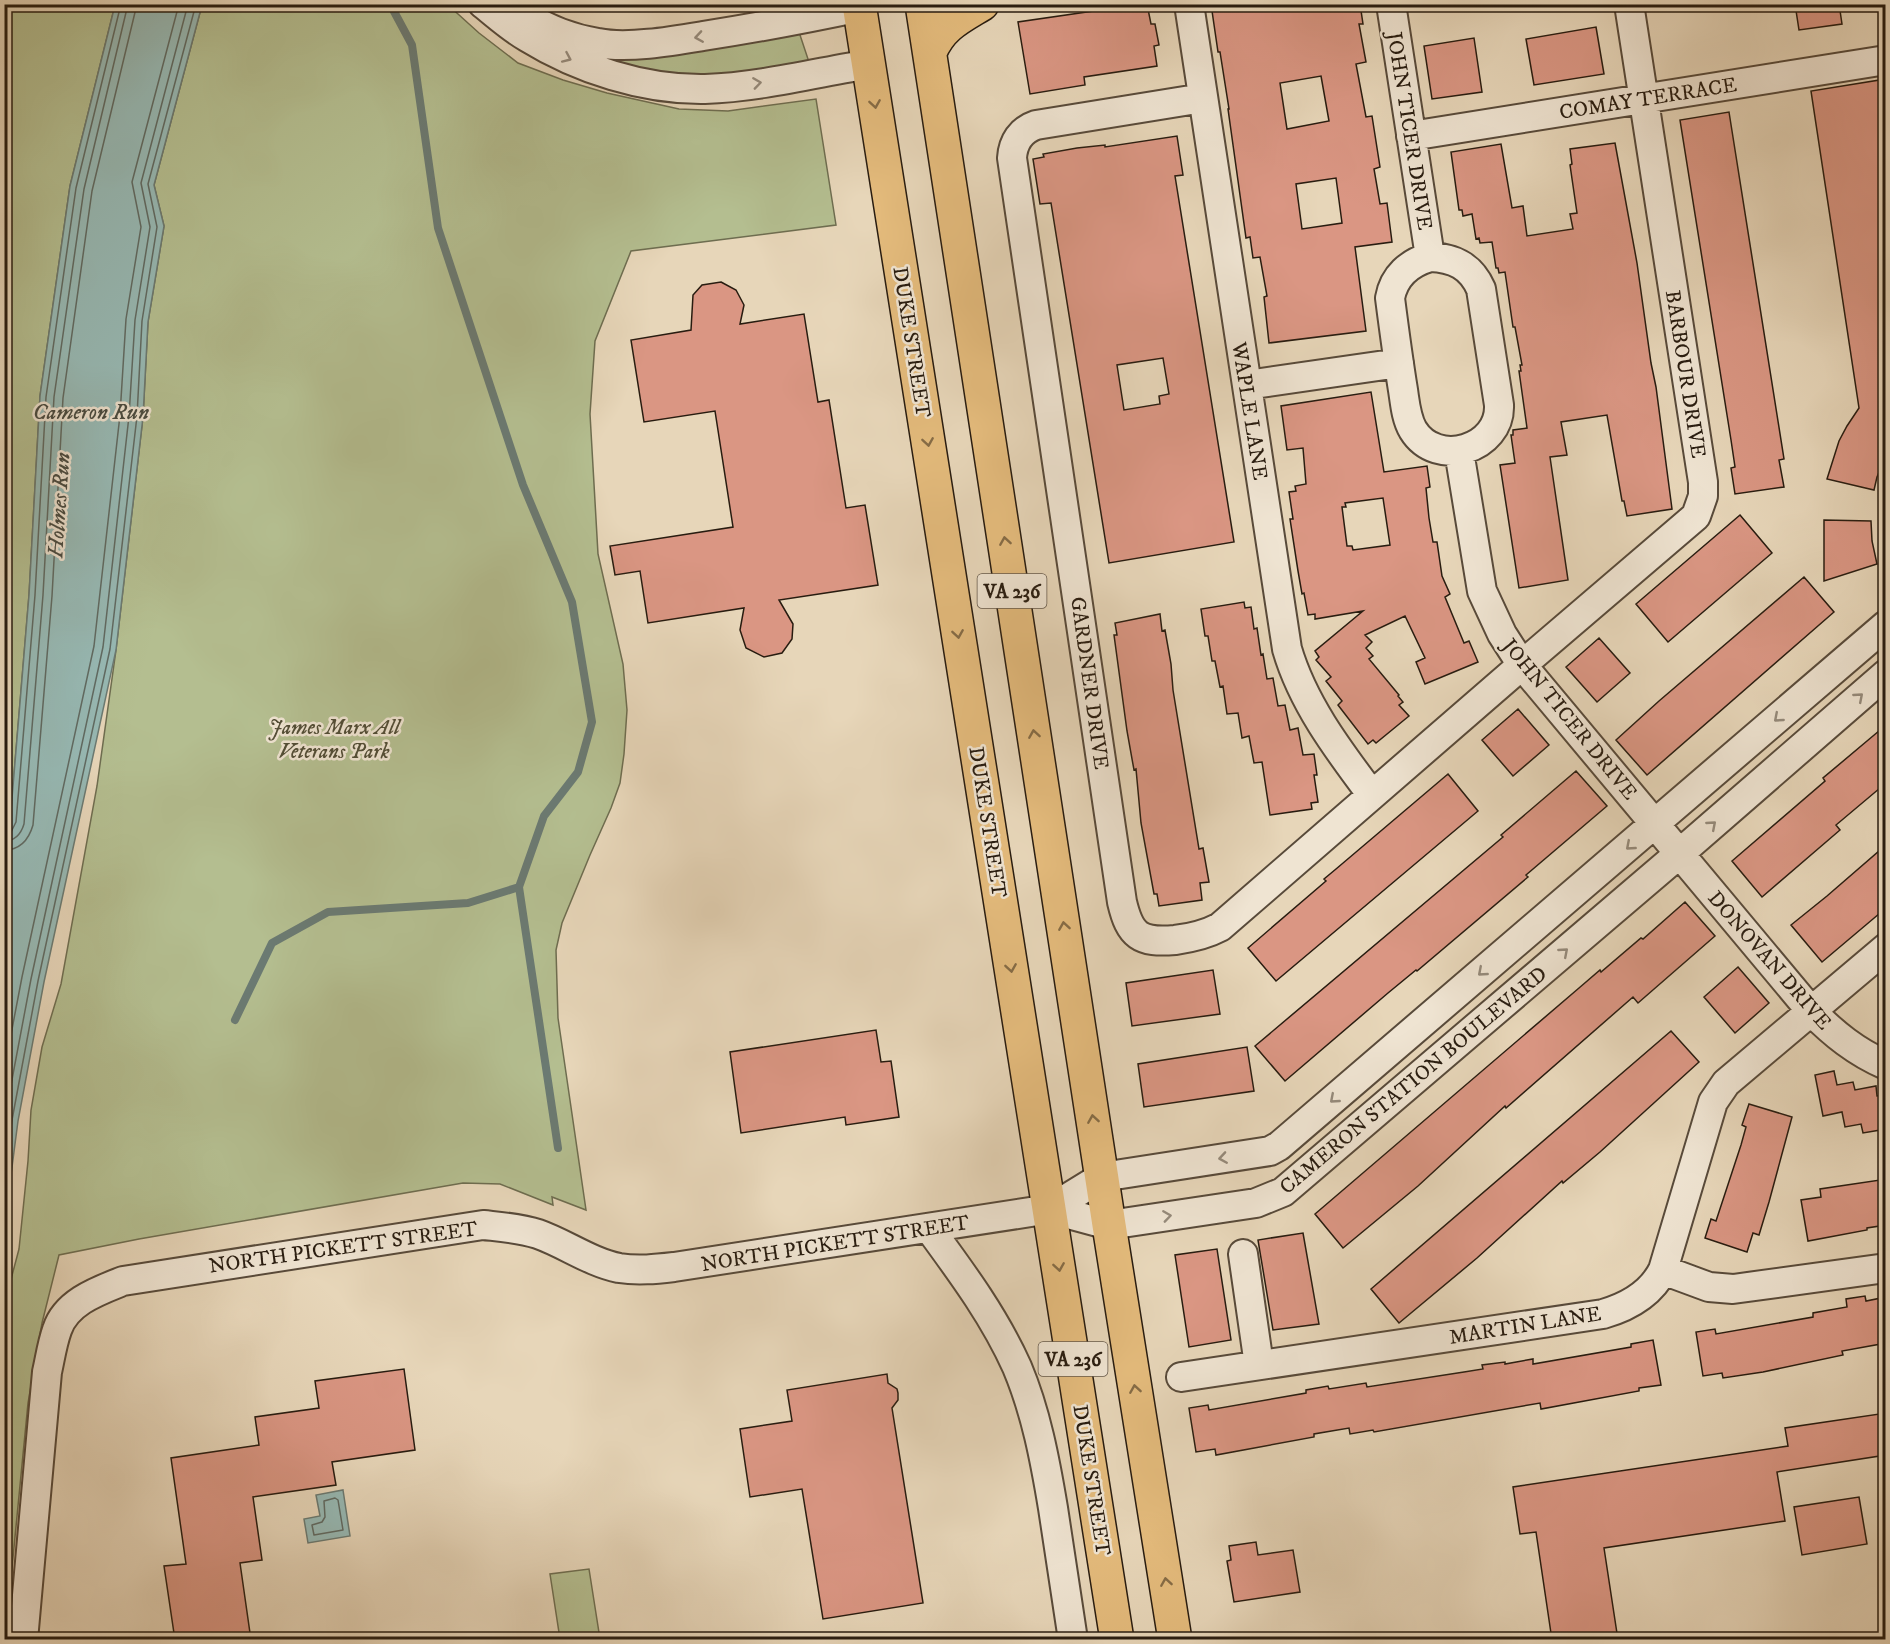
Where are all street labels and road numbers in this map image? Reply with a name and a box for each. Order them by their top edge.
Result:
street label: JOHN TICER DRIVE [1380,28,1438,232]
street label: COMAY TERRACE [1558,72,1739,126]
street label: DUKE STREET [886,265,936,420]
street label: BARBOUR DRIVE [1659,288,1711,460]
street label: WAPLE LANE [1225,339,1273,482]
road number: VA 236 [978,574,1046,608]
street label: GARDNER DRIVE [1064,595,1114,771]
street label: JOHN TICER DRIVE [1495,632,1642,806]
street label: DUKE STREET [962,745,1012,900]
street label: DONOVAN DRIVE [1702,886,1837,1036]
street label: CAMERON STATION BOULEVARD [1275,961,1553,1200]
street label: NORTH PICKETT STREET [699,1210,971,1278]
street label: NORTH PICKETT STREET [207,1216,479,1280]
street label: MARTIN LANE [1447,1301,1603,1351]
road number: VA 236 [1038,1342,1108,1376]
street label: DUKE STREET [1066,1403,1116,1558]

